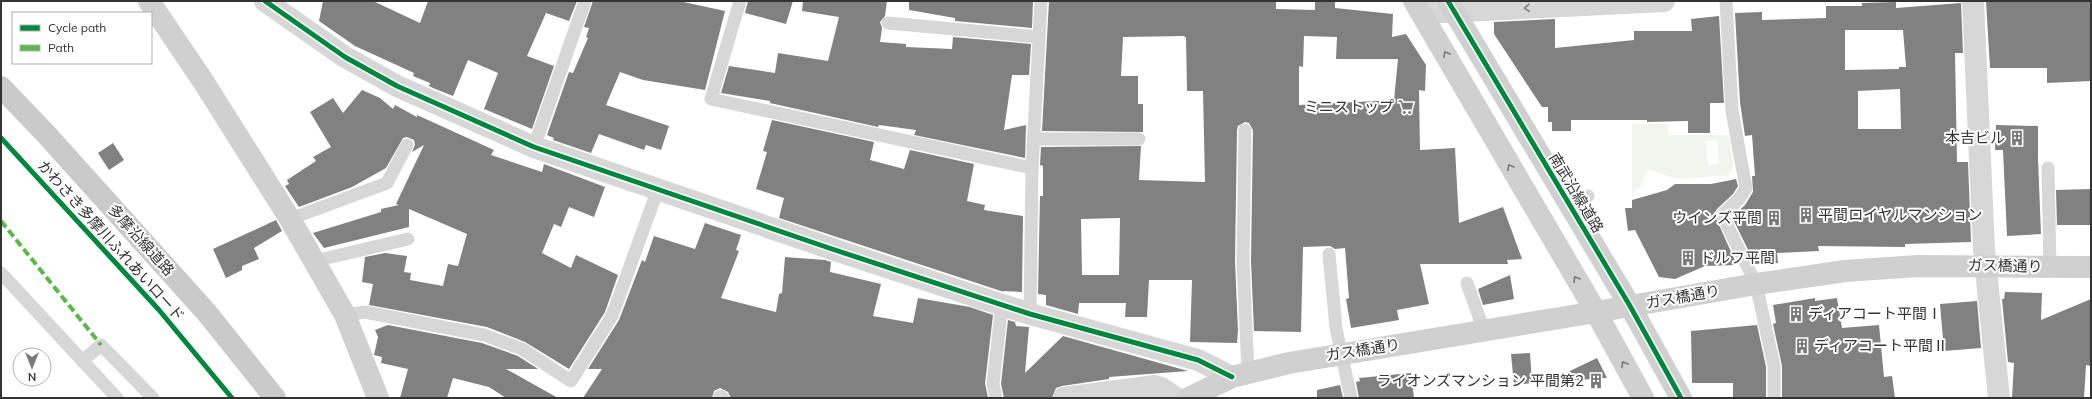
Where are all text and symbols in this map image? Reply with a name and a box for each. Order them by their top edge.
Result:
one-way arrow [1524,4,1530,13]
legend [12,12,152,64]
text: Cycle path [48,20,106,35]
text: Path [48,40,74,55]
one-way arrow [1443,51,1450,58]
place label: ミニストップ [1304,97,1394,116]
supermarket icon: ミニストップ [1397,98,1415,116]
place label: 本吉ビル [1945,128,2005,147]
building icon: 本吉ビル [2008,129,2026,147]
street label: 南武沿線道路 [1545,149,1608,236]
street label: かわさき多摩川ふれあいロード [34,156,189,325]
one-way arrow [1507,164,1514,171]
street label: 多摩沿線道路 [104,200,179,279]
place label: 平間ロイヤルマンション [1818,205,1983,224]
building icon: 平間ロイヤルマンション [1797,206,1815,224]
place label: ウインズ平間 [1672,208,1762,227]
building icon: ウインズ平間 [1765,209,1783,227]
place label: ドルフ平間 [1700,248,1775,267]
building icon: ドルフ平間 [1679,249,1697,267]
street label: ガス橋通り [1967,255,2043,276]
one-way arrow [1573,276,1580,283]
street label: ガス橋通り [1644,281,1722,312]
place label: ディアコート平間Ⅰ [1808,304,1942,323]
building icon: ディアコート平間Ⅰ [1787,305,1805,323]
street label: ガス橋通り [1324,334,1401,365]
place label: ディアコート平間Ⅱ [1814,336,1948,355]
building icon: ディアコート平間Ⅱ [1793,337,1811,355]
north arrow [12,347,52,387]
one-way arrow [1622,361,1629,368]
text: N [28,370,36,384]
place label: ライオンズマンション 平間第2 [1376,371,1584,390]
building icon: ライオンズマンション 平間第2 [1587,372,1605,390]

